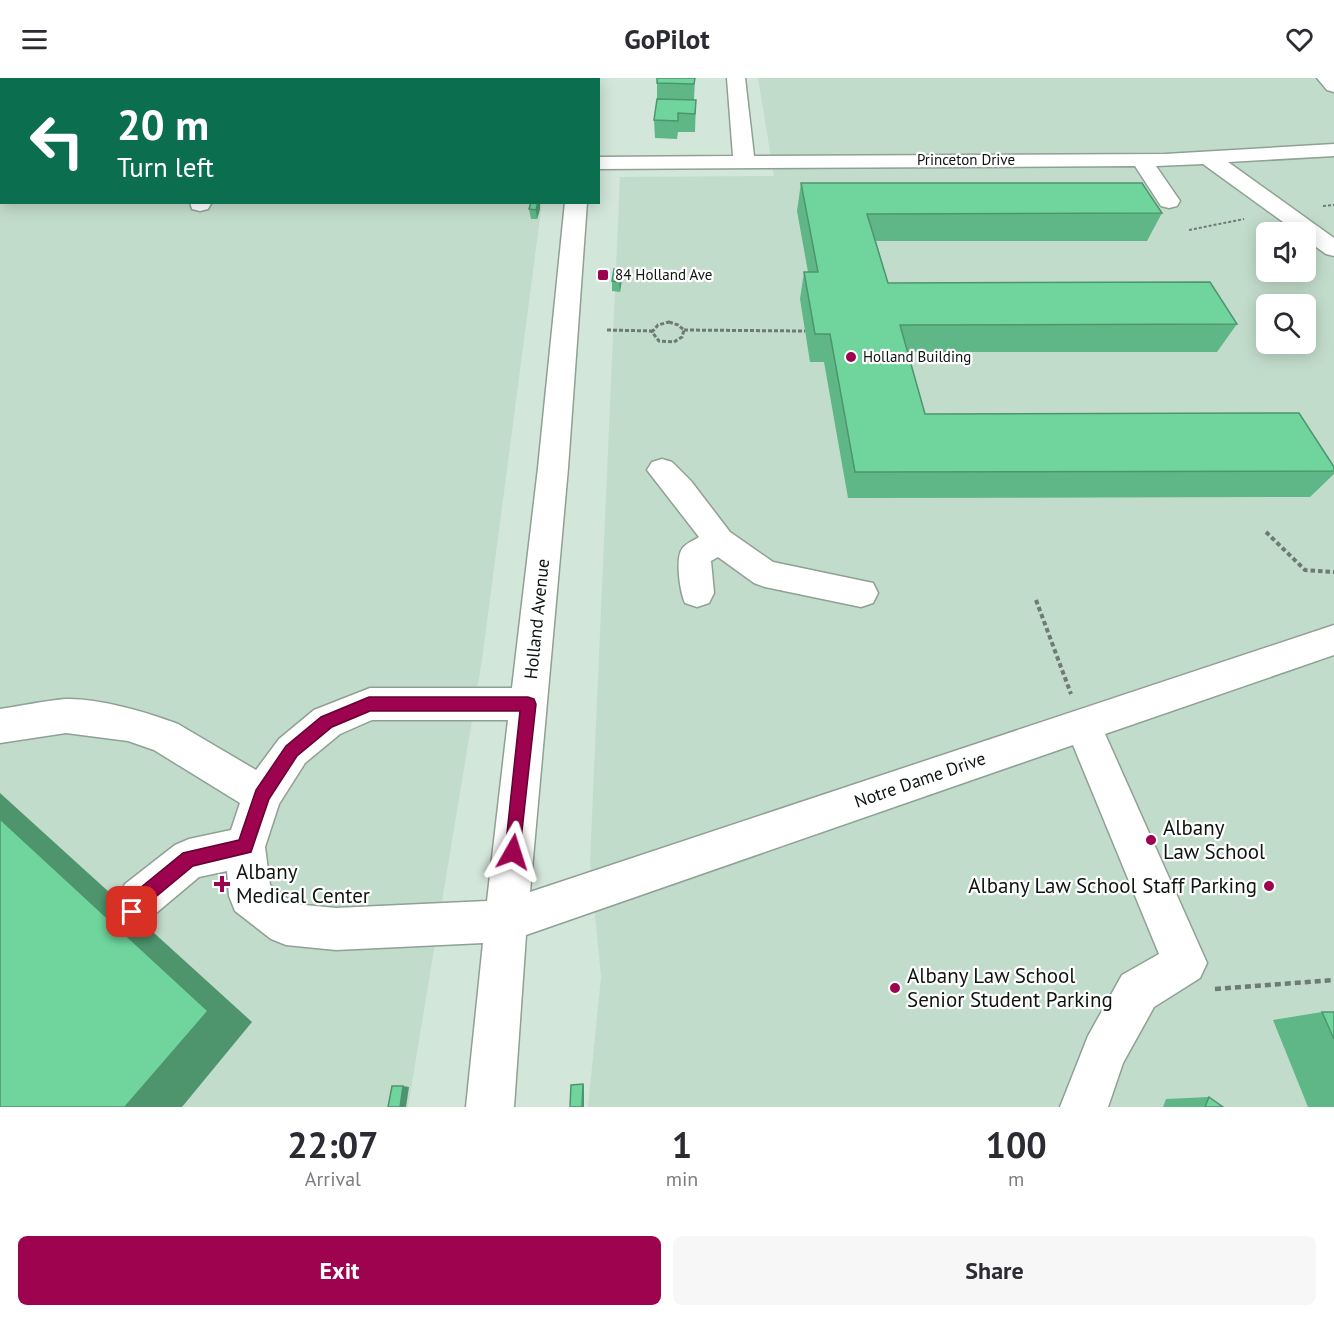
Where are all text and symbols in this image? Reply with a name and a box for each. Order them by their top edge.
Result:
text: GoPilot [624,22,710,56]
icon: menu [18,23,51,56]
icon: heart [1283,23,1316,56]
text: 20 m [117,97,209,152]
icon: left [18,102,96,180]
text: Turn left [117,150,214,184]
street label: Princeton Drive [917,150,1015,169]
map controls [1256,222,1316,354]
button: sound [1256,222,1316,282]
place label: 84 Holland Ave [615,265,712,284]
marker: 84 Holland Ave [596,268,610,282]
button: search [1256,294,1316,354]
place label: Holland Building [863,347,971,366]
marker: Holland Building [844,350,858,364]
street label: Holland Avenue [519,557,554,680]
street label: Notre Dame Drive [851,746,989,813]
place label: Albany Law School [1163,814,1265,865]
position arrow [481,820,545,884]
marker: Albany Law School [1144,833,1158,847]
place label: Albany Medical Center [236,858,370,909]
place label: Albany Law School Staff Parking [968,872,1257,899]
marker: Albany Medical Center [213,875,231,893]
marker: Albany Law School Staff Parking [1262,879,1276,893]
pin [106,886,157,937]
icon: arrive [115,895,148,928]
place label: Albany Law School Senior Student Parking [907,962,1113,1013]
marker: Albany Law School Senior Student Parking [888,981,902,995]
text: 22:07 [287,1121,379,1168]
text: 1 [672,1121,692,1168]
text: 100 [986,1121,1047,1168]
text: Arrival [305,1166,361,1192]
text: min [666,1166,698,1192]
text: m [1008,1166,1024,1192]
button: Exit [18,1236,661,1305]
button: Share [673,1236,1316,1305]

